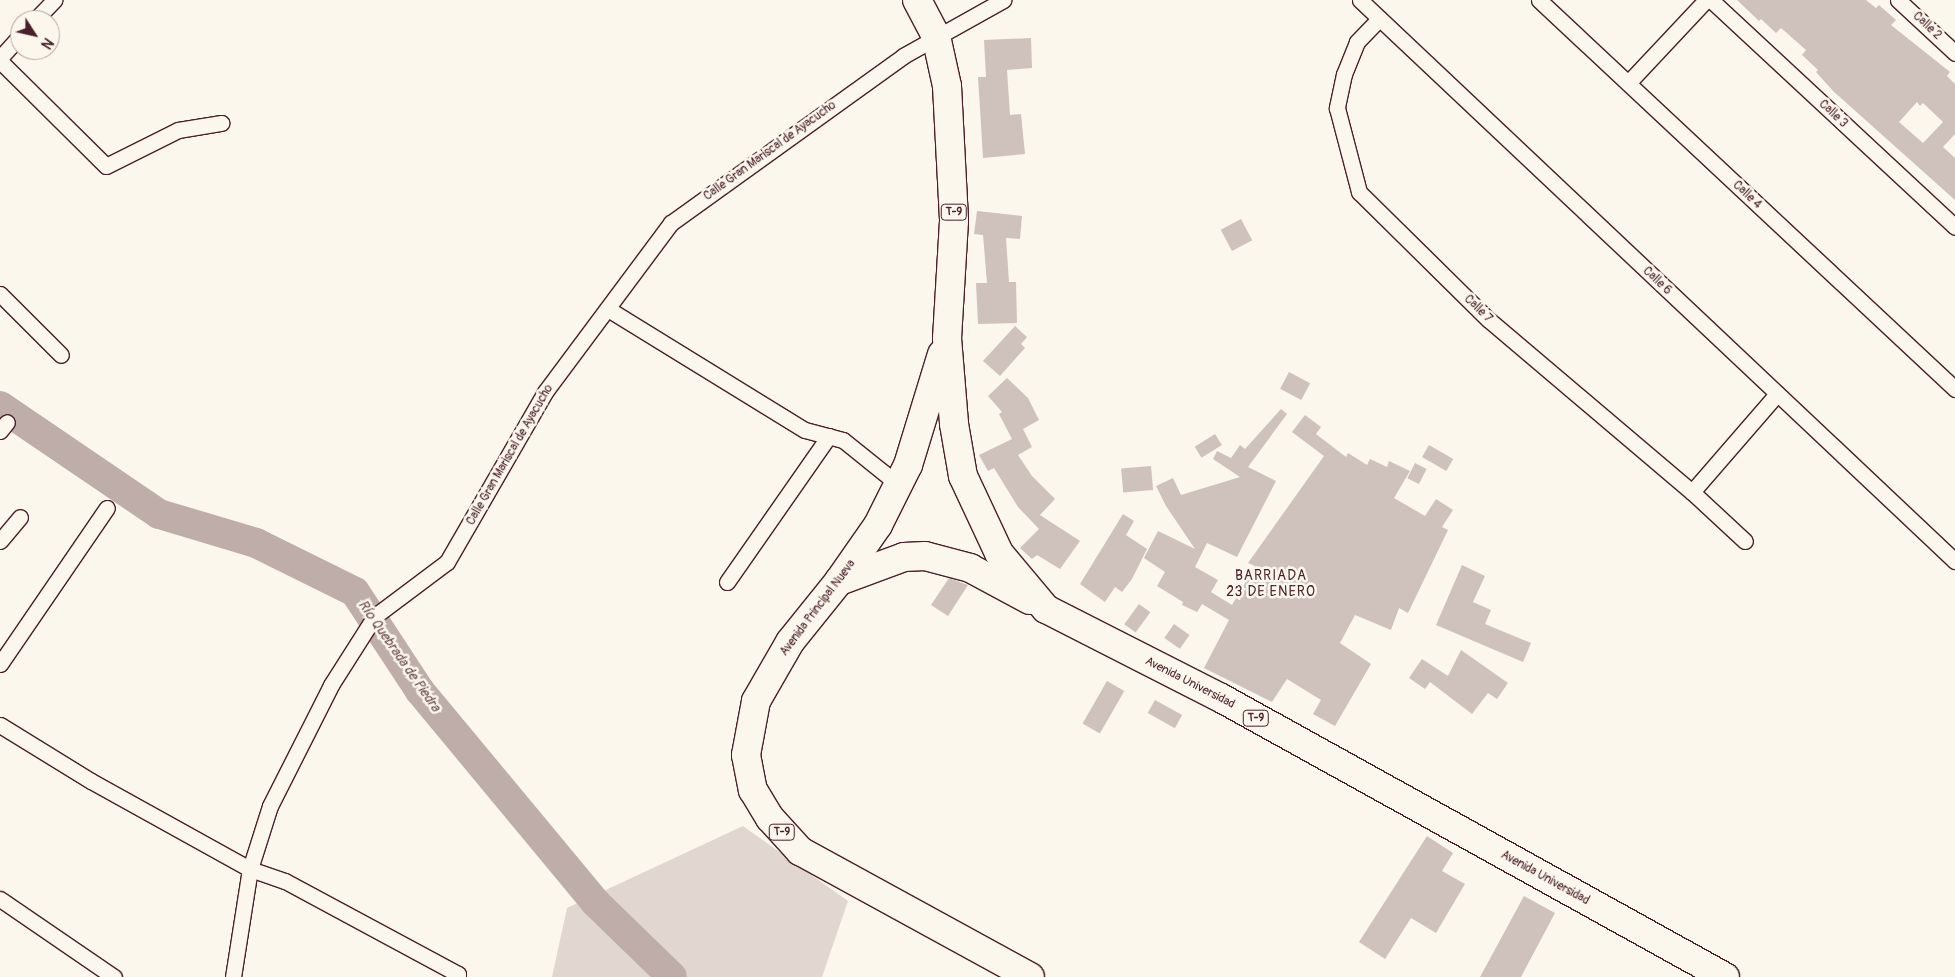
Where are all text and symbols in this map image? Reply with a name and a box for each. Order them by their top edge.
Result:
street label: Calle 2 [1910,9,1944,43]
north arrow [10,10,60,60]
text: N [37,35,57,52]
street label: Calle 3 [1816,97,1850,131]
street label: Calle Gran Mariscal de Ayacucho [701,98,839,204]
street label: Calle 4 [1730,178,1764,212]
road number: T-9 [940,203,968,220]
street label: Calle 6 [1640,264,1674,298]
street label: Calle 7 [1461,292,1495,326]
street label: Calle Gran Mariscal de Ayacucho [464,382,556,528]
street label: Avenida Principal Nueva [777,557,859,659]
district label: BARRIADA 23 DE ENERO [1225,568,1317,600]
water label: Río Quebrada de Piedra [354,597,444,715]
street label: Avenida Universidad [1143,654,1237,712]
road number: T-9 [1242,710,1270,726]
road number: T-9 [768,824,796,840]
street label: Avenida Universidad [1498,848,1592,908]

